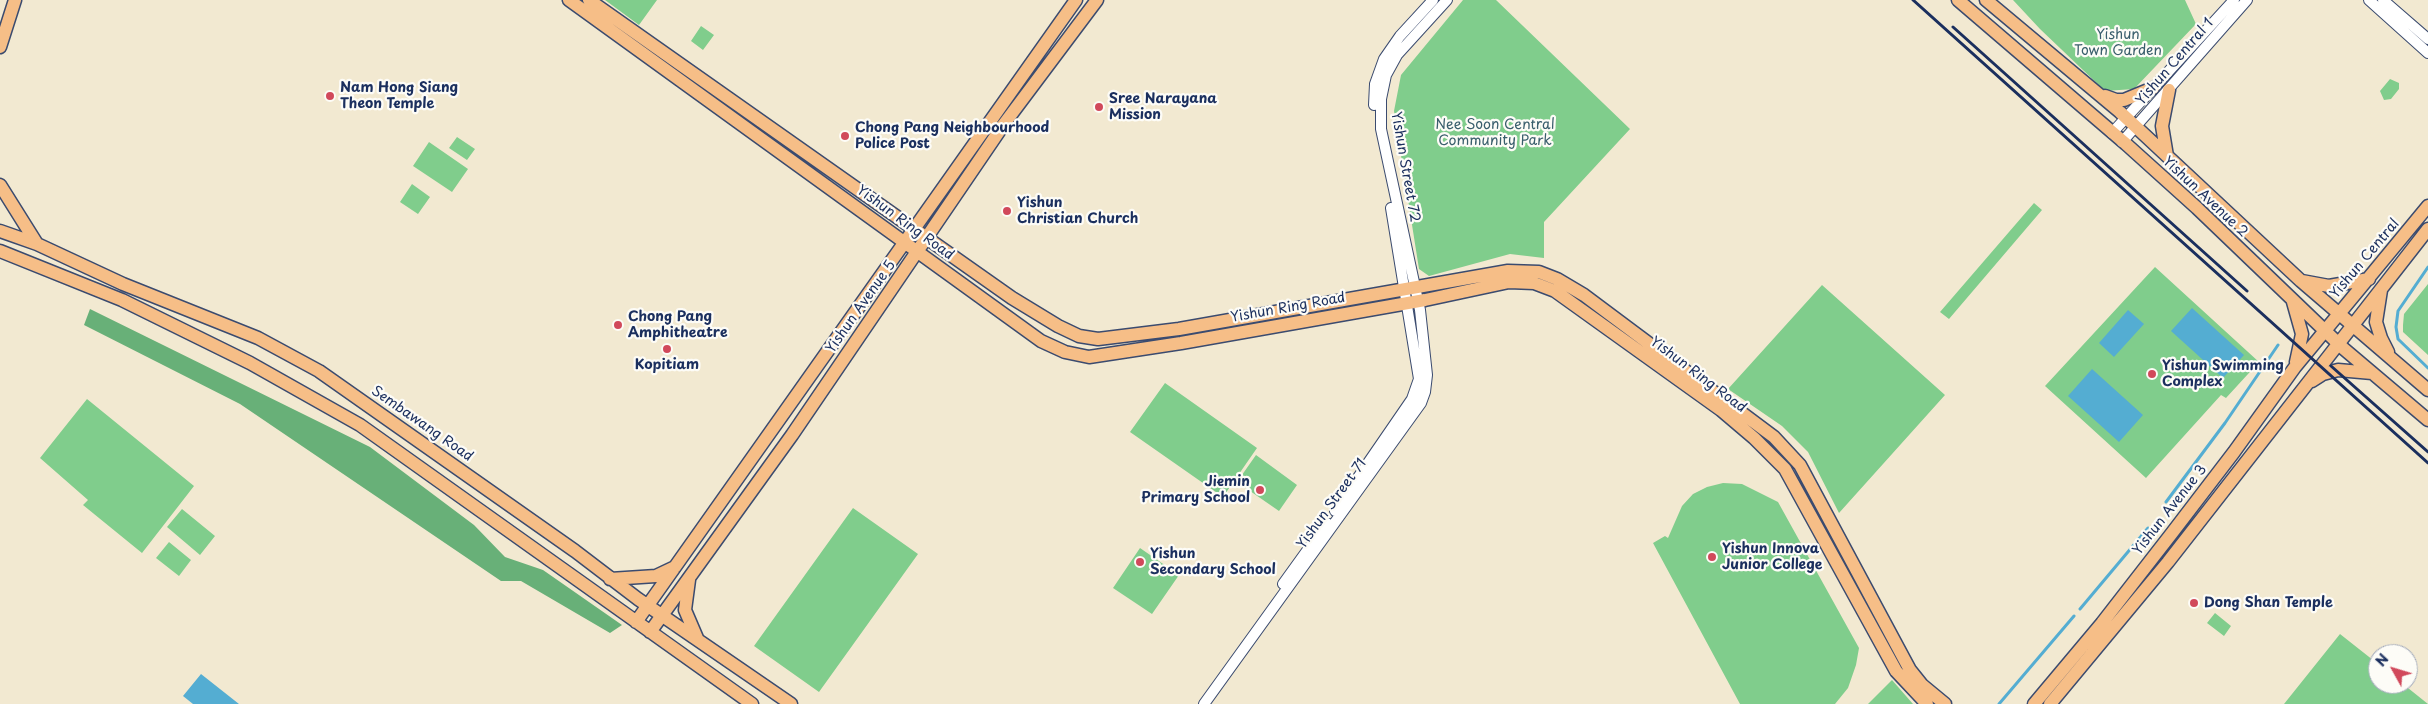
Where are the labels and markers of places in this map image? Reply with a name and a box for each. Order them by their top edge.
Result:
place label: Nam Hong Siang Theon Temple [340,80,458,112]
marker: Nam Hong Siang Theon Temple [324,90,336,102]
place label: Sree Narayana Mission [1109,91,1217,124]
marker: Sree Narayana Mission [1093,101,1105,113]
place label: Chong Pang Neighbourhood Police Post [855,120,1049,152]
marker: Chong Pang Neighbourhood Police Post [839,130,851,142]
place label: Yishun Christian Church [1017,195,1138,228]
marker: Yishun Christian Church [1001,205,1013,217]
place label: Chong Pang Amphitheatre [628,309,727,342]
marker: Chong Pang Amphitheatre [612,319,624,331]
marker: Kopitiam [661,343,673,355]
place label: Kopitiam [635,357,699,373]
place label: Yishun Swimming Complex [2162,358,2284,391]
marker: Yishun Swimming Complex [2146,368,2158,380]
place label: Jiemin Primary School [1141,474,1250,507]
marker: Jiemin Primary School [1254,484,1266,496]
place label: Yishun Innova Junior College [1722,541,1822,574]
place label: Yishun Secondary School [1150,546,1276,578]
marker: Yishun Innova Junior College [1706,551,1718,563]
marker: Yishun Secondary School [1134,556,1146,568]
place label: Dong Shan Temple [2204,595,2333,611]
marker: Dong Shan Temple [2188,597,2200,609]

